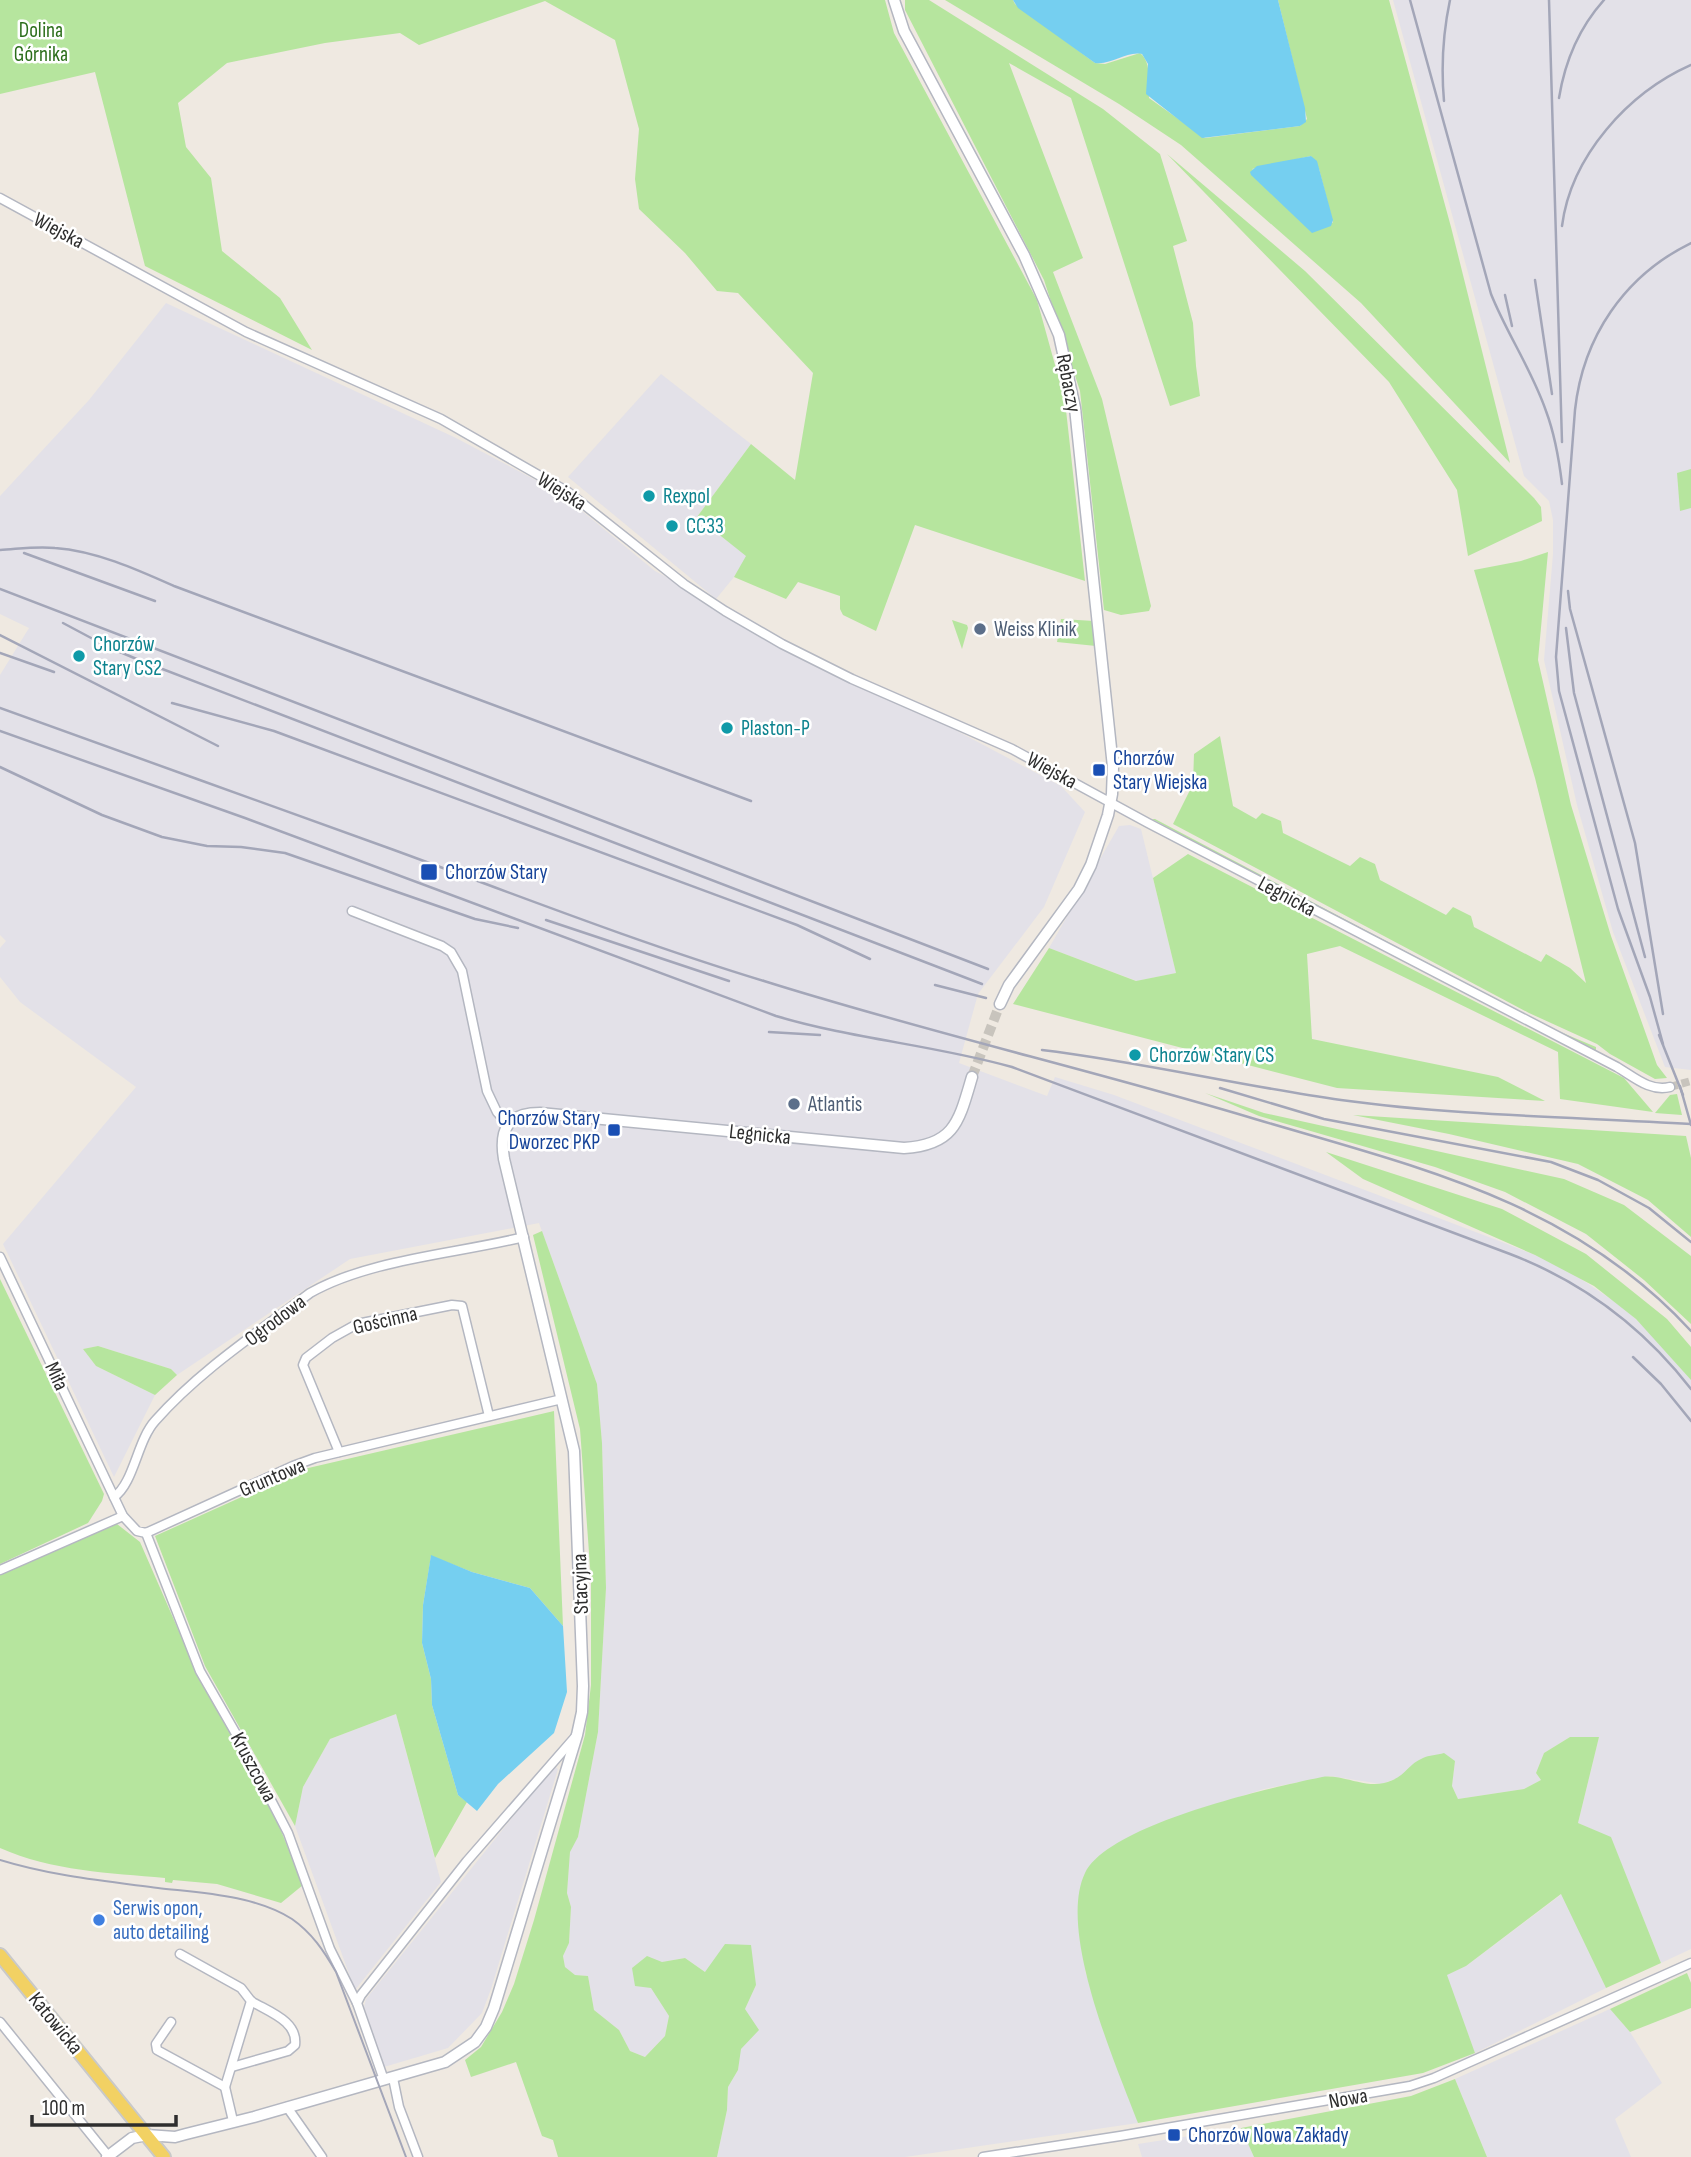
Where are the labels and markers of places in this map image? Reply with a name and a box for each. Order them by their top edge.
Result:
place label: Rexpol [663,484,710,509]
marker: Rexpol [641,488,657,504]
place label: CC33 [686,514,724,539]
marker: CC33 [664,518,680,534]
place label: Weiss Klinik [994,617,1077,642]
marker: Weiss Klinik [972,621,988,637]
place label: Chorzów Stary CS2 [93,632,162,681]
marker: Chorzów Stary CS2 [71,648,87,664]
place label: Plaston-P [741,716,810,741]
marker: Plaston-P [719,720,735,736]
place label: Chorzów Stary Wiejska [1113,746,1207,795]
marker: Chorzów Stary Wiejska [1091,762,1107,778]
place label: Chorzów Stary [445,860,548,885]
marker: Chorzów Stary [419,862,439,882]
place label: Chorzów Stary CS [1149,1043,1274,1068]
marker: Chorzów Stary CS [1127,1047,1143,1063]
place label: Atlantis [807,1092,862,1117]
marker: Atlantis [786,1096,802,1112]
place label: Chorzów Stary Dworzec PKP [497,1106,600,1155]
marker: Chorzów Stary Dworzec PKP [606,1122,622,1138]
place label: Serwis opon, auto detailing [113,1896,209,1945]
marker: Serwis opon, auto detailing [91,1912,107,1928]
place label: Chorzów Nowa Zakłady [1188,2123,1349,2148]
marker: Chorzów Nowa Zakłady [1166,2127,1182,2143]

